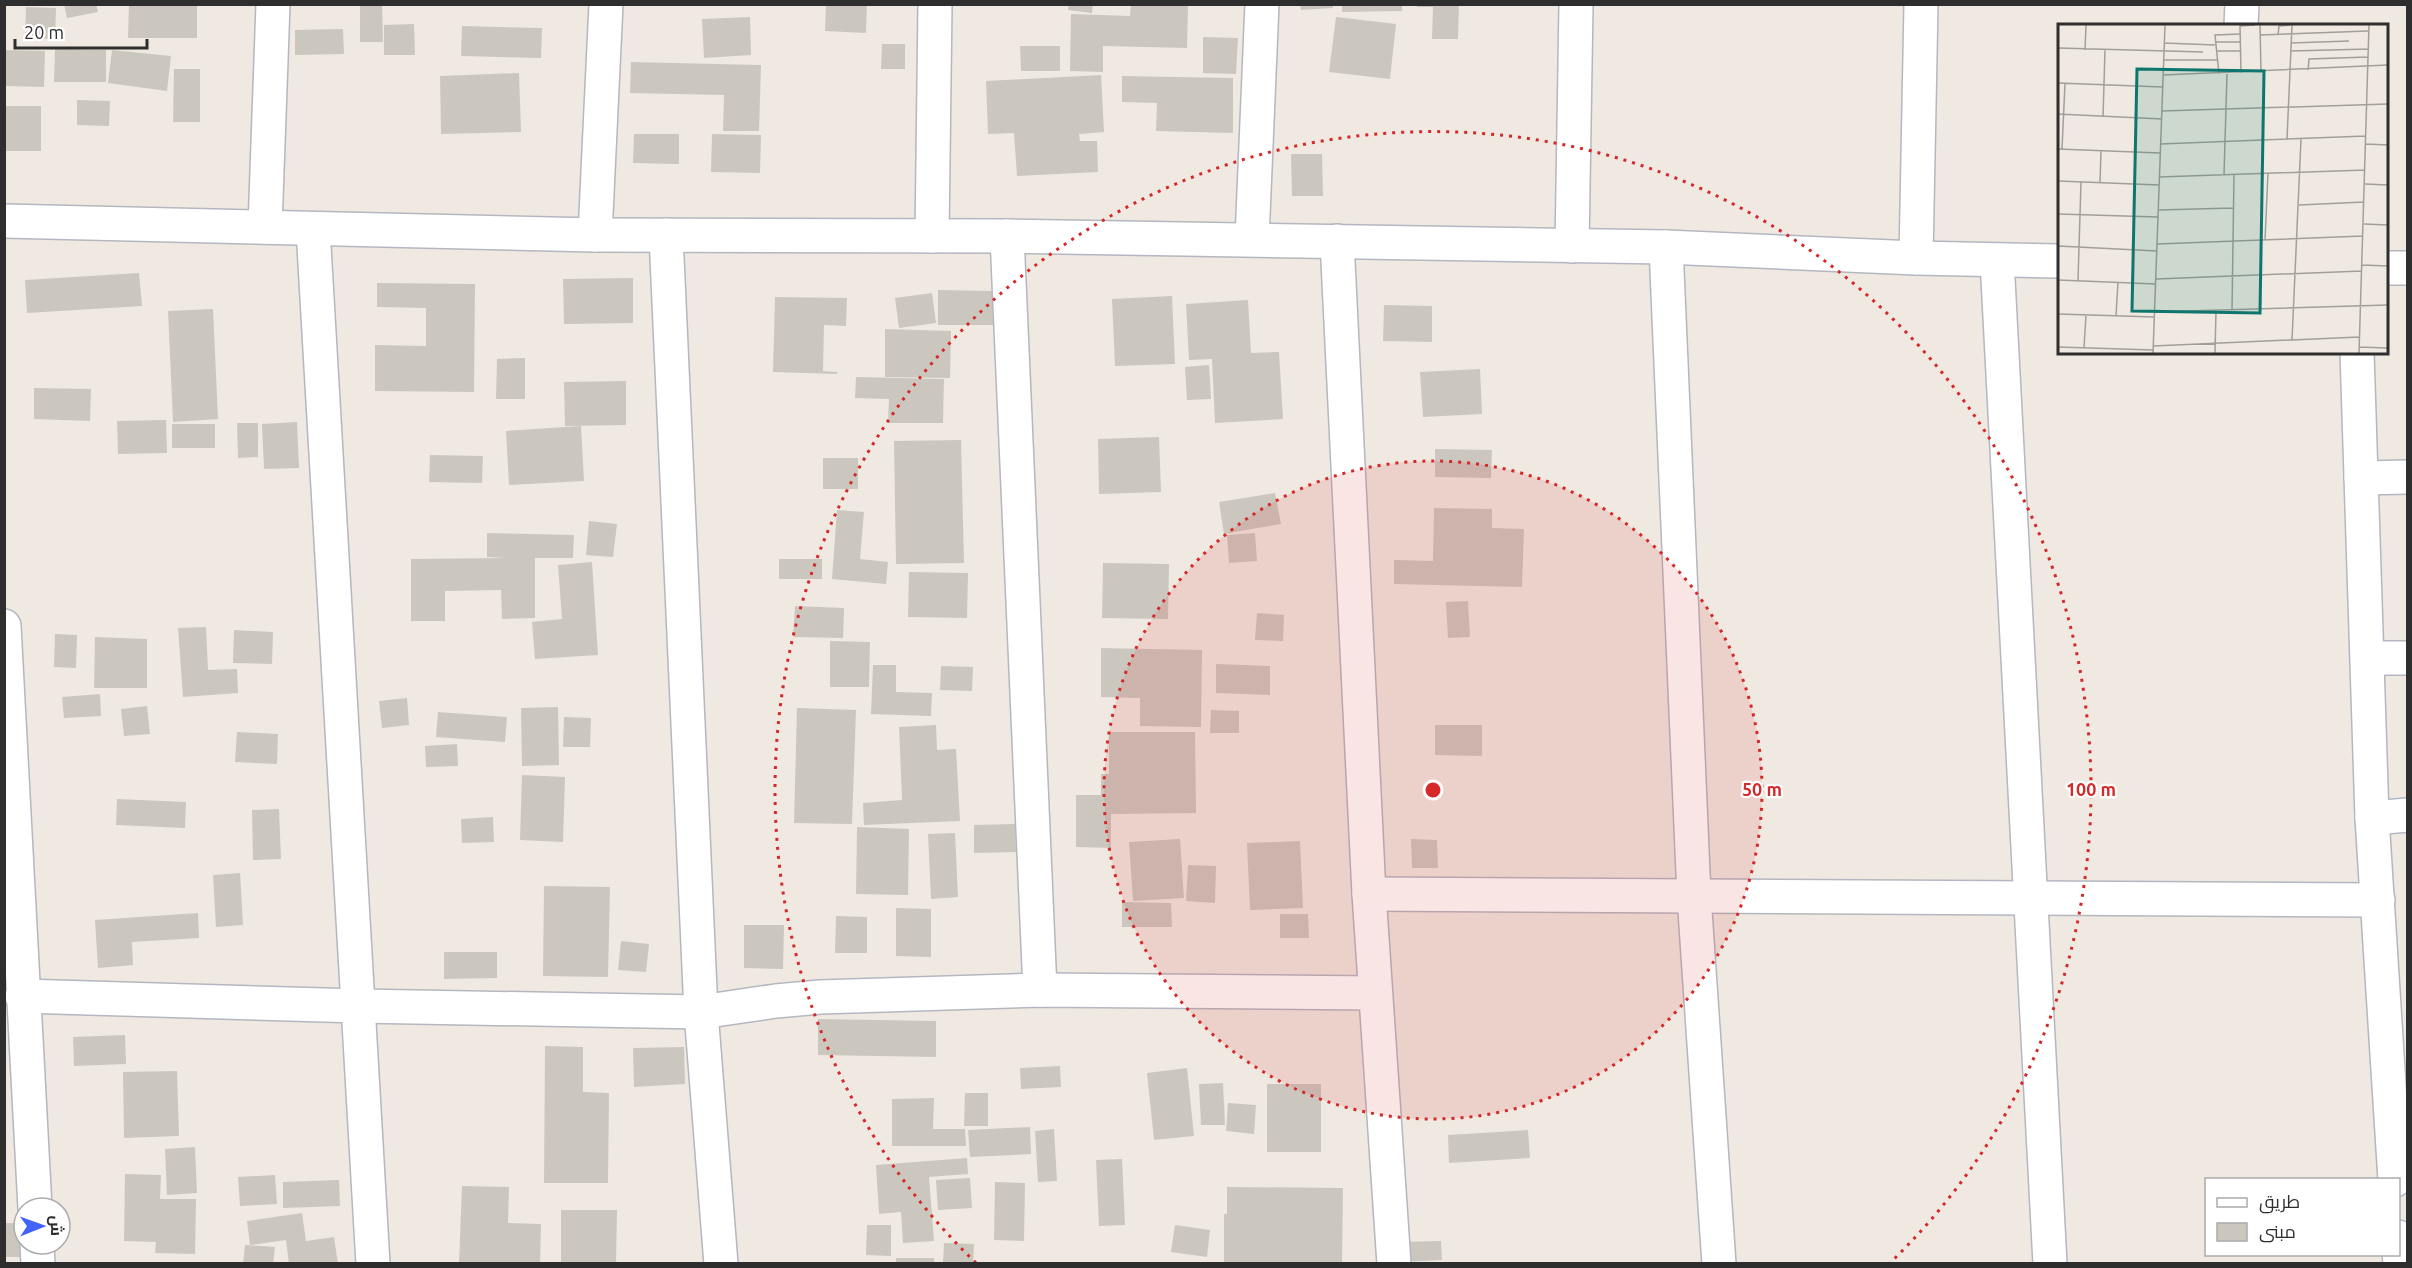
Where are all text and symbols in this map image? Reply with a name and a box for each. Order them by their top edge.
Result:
scale bar [15,12,147,50]
text: 20 m [24,22,64,42]
inset map [2058,24,2388,354]
text: 50 m [1742,779,1782,799]
text: 100 m [2066,779,2116,799]
centre of rings [1423,780,1443,800]
legend [2205,1178,2400,1256]
text: طريق [2259,1191,2300,1214]
north arrow [12,1196,72,1256]
text: ش [47,1215,66,1236]
text: مبنى [2259,1221,2296,1243]

